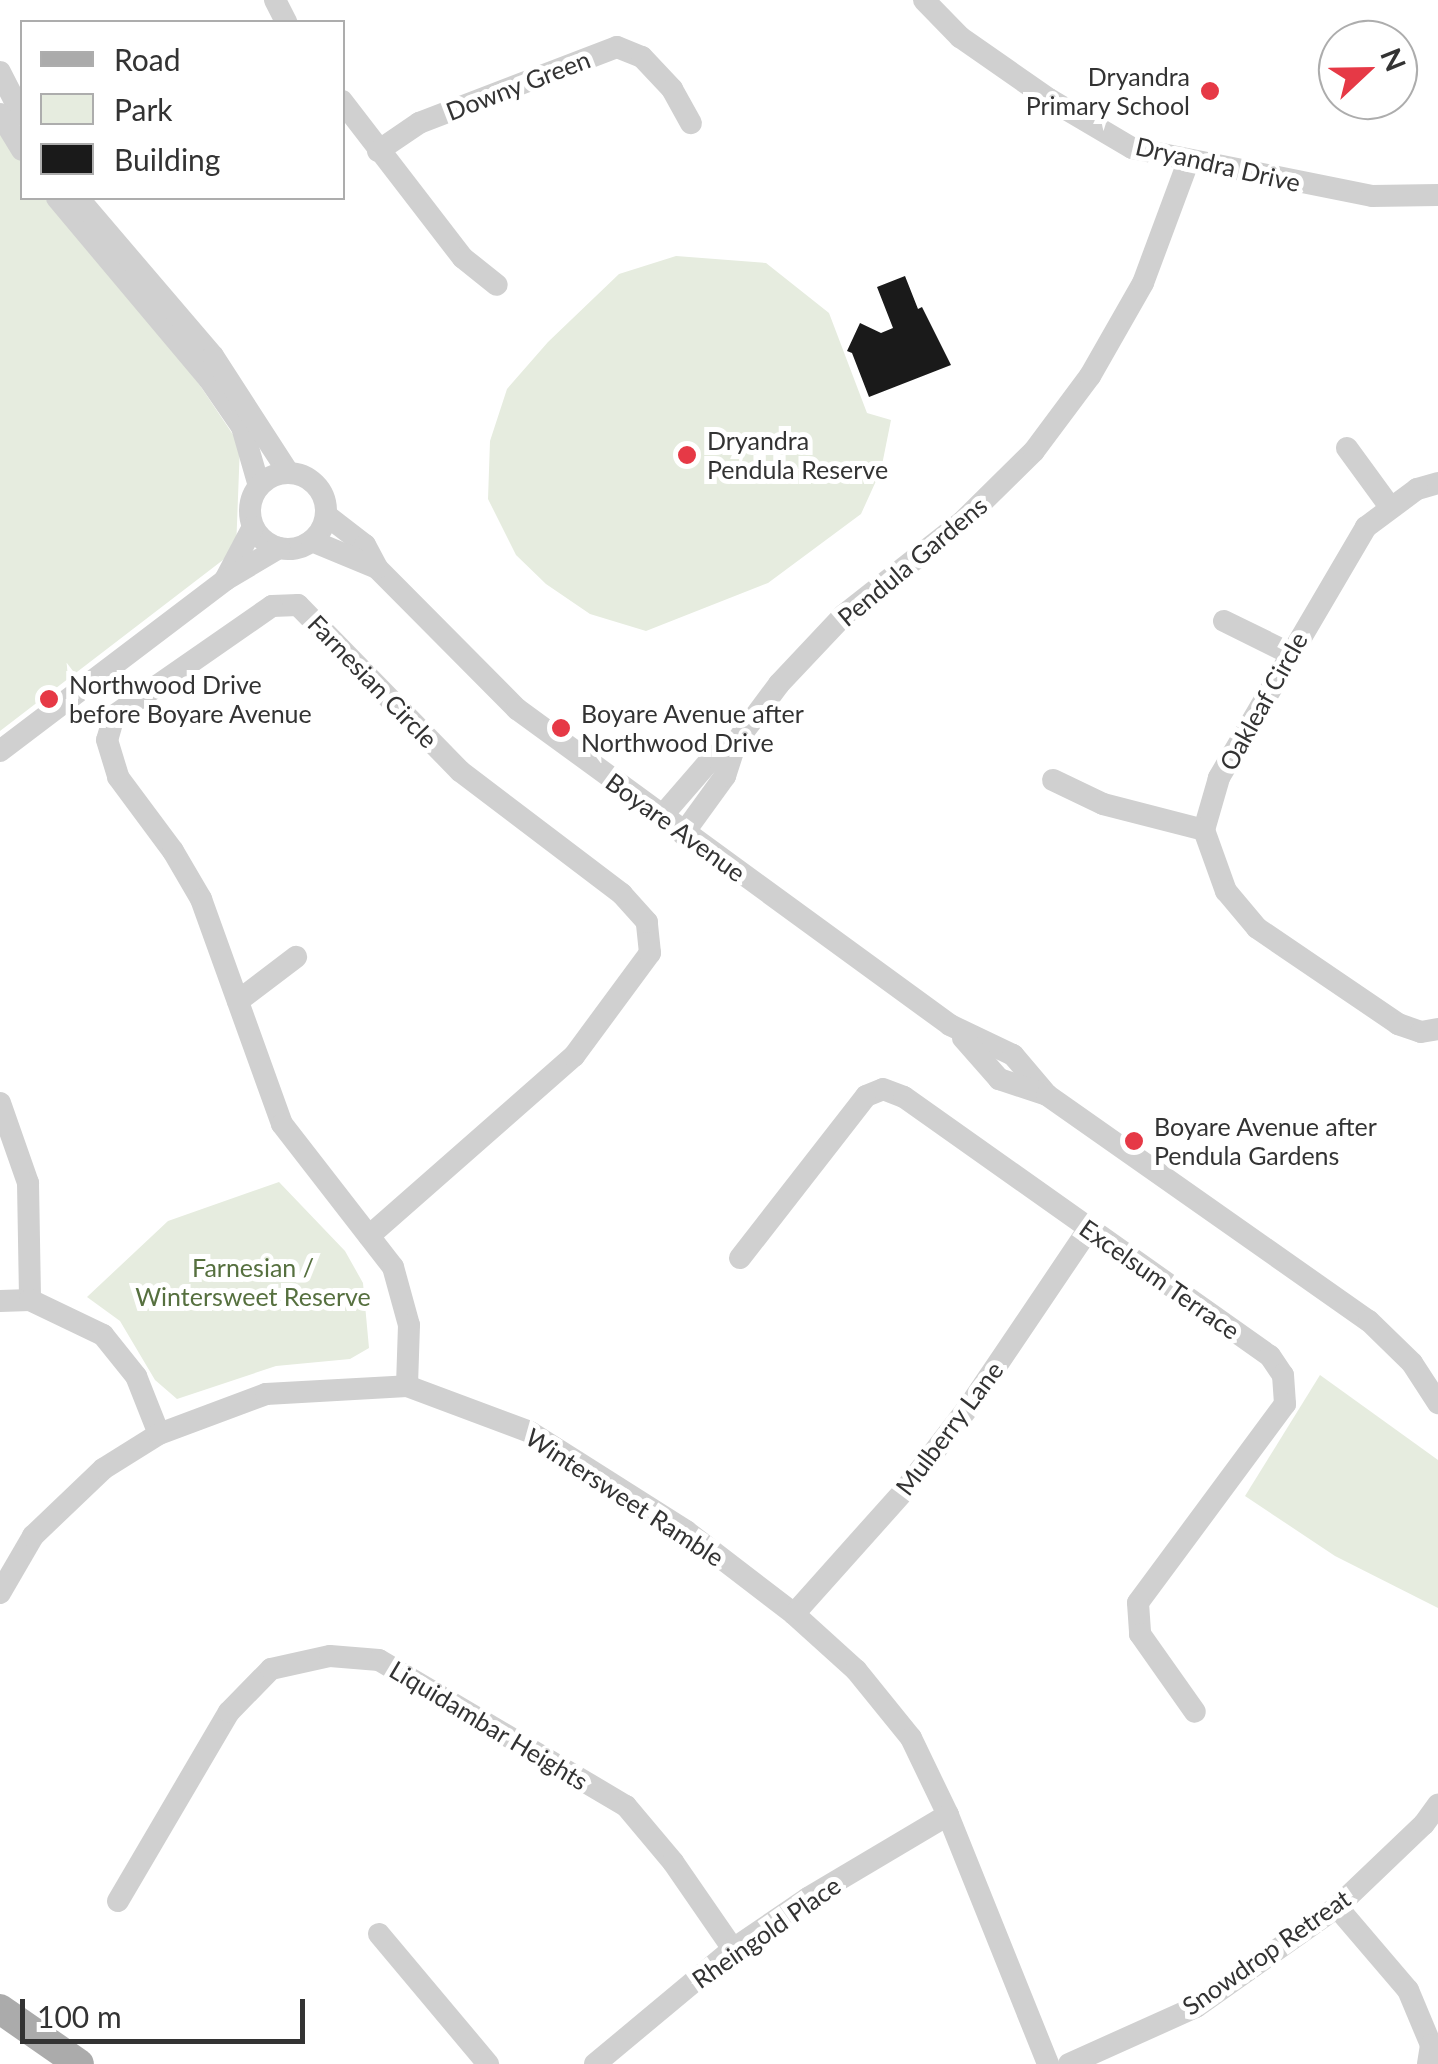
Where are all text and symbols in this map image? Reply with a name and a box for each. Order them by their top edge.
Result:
legend [20,20,345,200]
north arrow [1318,20,1418,120]
text: Road [114,41,181,77]
text: N [1374,43,1414,76]
street label: Downy Green [441,44,595,126]
place label: Dryandra Primary School [1025,62,1190,121]
marker: Dryandra Primary School [1199,80,1221,102]
text: Park [114,91,173,127]
street label: Dryandra Drive [1133,130,1303,198]
text: Building [114,141,220,177]
place label: Dryandra Pendula Reserve [707,426,888,485]
marker: Dryandra Pendula Reserve [676,444,698,466]
street label: Pendula Gardens [831,490,993,632]
street label: Farnesian Circle [302,608,444,754]
street label: Oakleaf Circle [1213,627,1313,775]
place label: Northwood Drive before Boyare Avenue [69,670,313,729]
marker: Northwood Drive before Boyare Avenue [38,688,60,710]
place label: Boyare Avenue after Northwood Drive [581,699,805,758]
marker: Boyare Avenue after Northwood Drive [550,717,572,739]
street label: Boyare Avenue [600,766,752,888]
place label: Boyare Avenue after Pendula Gardens [1154,1112,1378,1171]
marker: Boyare Avenue after Pendula Gardens [1123,1130,1145,1152]
street label: Excelsum Terrace [1074,1212,1246,1346]
park label: Farnesian / Wintersweet Reserve [135,1253,371,1312]
street label: Mulberry Lane [889,1355,1009,1501]
street label: Wintersweet Ramble [520,1422,730,1572]
street label: Liquidambar Heights [384,1654,594,1796]
street label: Rheingold Place [686,1870,846,1994]
street label: Snowdrop Retreat [1176,1883,1356,2021]
scale bar [25,1979,310,2041]
text: 100 m [37,1998,122,2034]

